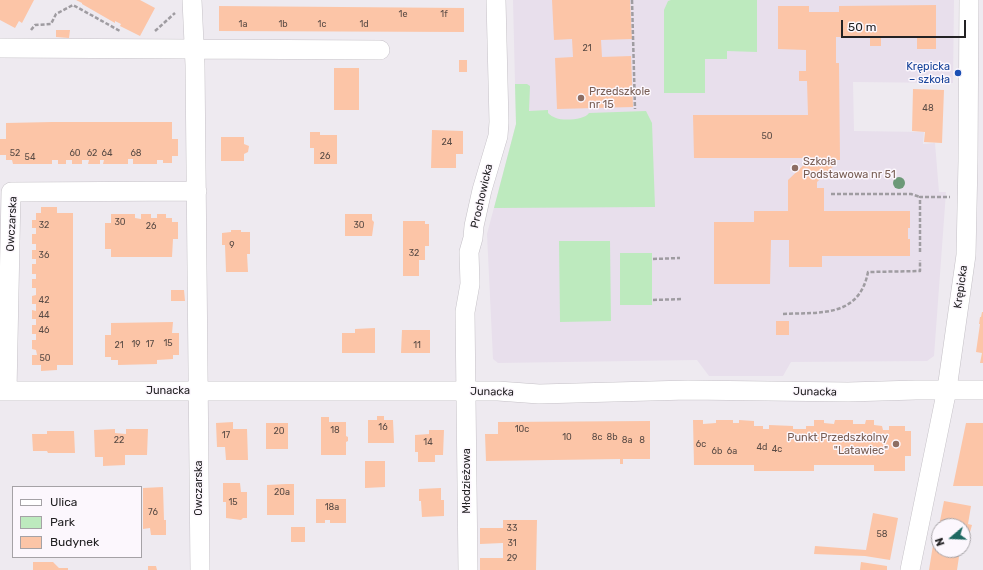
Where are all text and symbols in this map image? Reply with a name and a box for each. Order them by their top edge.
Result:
house number: 1e [399,9,407,19]
house number: 1f [440,9,448,19]
scale bar [843,12,968,38]
house number: 1a [239,19,247,29]
house number: 1b [278,19,288,29]
house number: 1c [318,19,326,29]
house number: 1d [359,19,369,29]
text: 50 m [848,20,876,34]
house number: 21 [582,43,592,53]
place label: Krępicka – szkoła [906,60,950,86]
marker: Krępicka – szkoła [953,68,963,78]
place label: Przedszkole nr 15 [589,85,650,111]
marker: Przedszkole nr 15 [576,93,586,103]
house number: 48 [922,103,934,113]
house number: 50 [761,131,773,141]
house number: 24 [442,137,452,147]
house number: 52 [10,148,20,158]
house number: 60 [69,148,81,158]
house number: 62 [87,148,97,158]
house number: 64 [101,148,113,158]
house number: 68 [130,148,142,158]
house number: 26 [320,151,330,161]
house number: 54 [25,152,35,162]
place label: Szkoła Podstawowa nr 51 [803,155,896,181]
street label: Prochowicka [468,163,496,229]
marker: Szkoła Podstawowa nr 51 [790,163,800,173]
street label: Owczarska [4,196,20,252]
house number: 30 [114,217,126,227]
house number: 32 [39,220,49,230]
house number: 30 [353,220,365,230]
house number: 26 [146,221,156,231]
house number: 9 [229,240,235,250]
house number: 32 [409,248,419,258]
house number: 36 [39,250,49,260]
street label: Krępicka [951,264,971,310]
house number: 42 [39,295,49,305]
house number: 44 [38,310,50,320]
house number: 46 [38,325,50,335]
house number: 15 [163,338,173,348]
house number: 19 [131,339,141,349]
house number: 17 [146,339,154,349]
house number: 21 [114,340,124,350]
house number: 11 [413,340,421,350]
house number: 50 [39,353,51,363]
street label: Junacka [146,384,190,398]
street label: Junacka [470,385,514,399]
street label: Junacka [793,385,837,399]
house number: 16 [378,422,388,432]
house number: 10c [515,424,529,434]
house number: 18 [330,425,340,435]
house number: 20 [274,426,284,436]
house number: 17 [222,430,230,440]
place label: Punkt Przedszkolny "Latawiec" [787,431,888,457]
house number: 10 [562,432,572,442]
house number: 8c [592,432,602,442]
house number: 8b [606,432,618,442]
house number: 22 [114,435,124,445]
house number: 8a [622,435,632,445]
house number: 8 [639,435,645,445]
house number: 14 [423,437,433,447]
house number: 6c [696,439,706,449]
marker: Punkt Przedszkolny "Latawiec" [891,439,901,449]
house number: 4d [757,442,767,452]
house number: 4c [772,444,782,454]
house number: 6b [712,446,722,456]
house number: 6a [727,446,737,456]
street label: Młodzieżowa [460,448,474,514]
street label: Owczarska [192,460,206,516]
legend [12,486,142,558]
house number: 20a [274,487,290,497]
text: Ulica [50,495,77,509]
house number: 15 [228,497,238,507]
house number: 18a [325,502,339,512]
house number: 76 [148,507,158,517]
text: Park [50,515,75,529]
north arrow [931,518,971,558]
house number: 33 [507,523,517,533]
house number: 58 [876,529,888,539]
text: Budynek [50,535,99,549]
text: N [933,536,948,548]
house number: 31 [507,538,517,548]
house number: 29 [507,553,517,563]

